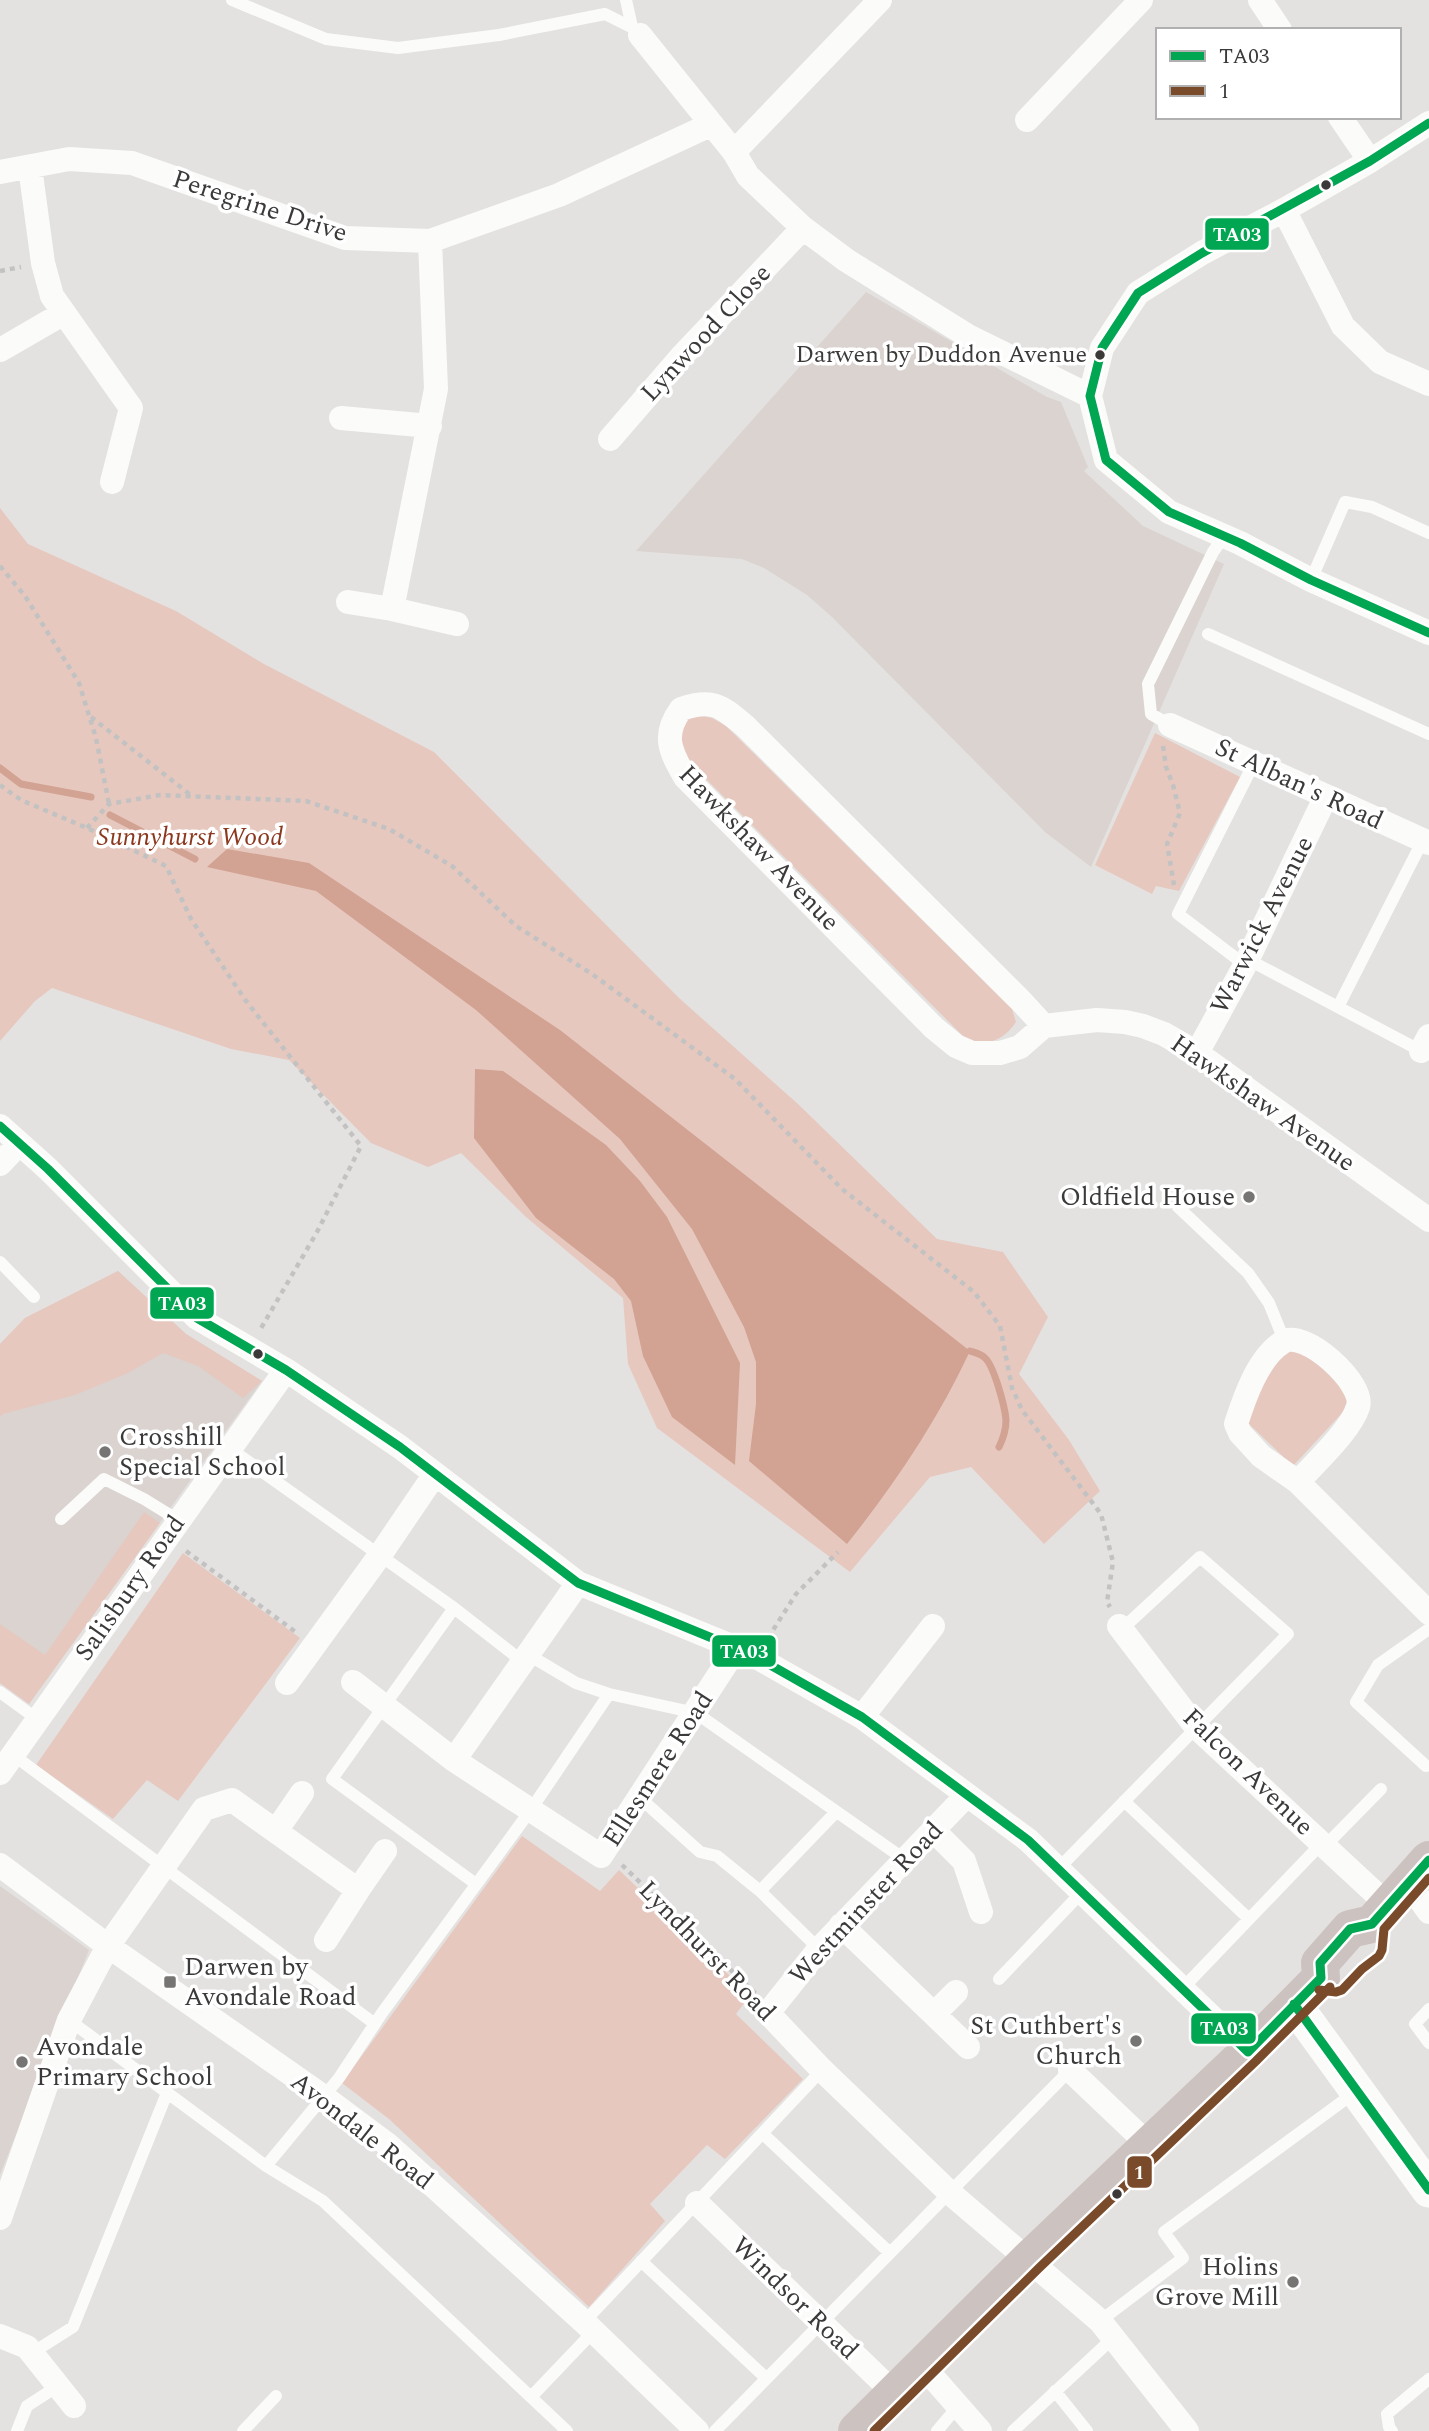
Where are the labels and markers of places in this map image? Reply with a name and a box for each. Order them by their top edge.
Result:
unlabelled marker [1319,178,1333,192]
place label: Darwen by Duddon Avenue [795,337,1087,373]
marker: Darwen by Duddon Avenue [1093,348,1107,362]
place label: Oldfield House [1060,1177,1235,1217]
marker: Oldfield House [1241,1189,1257,1205]
unlabelled marker [251,1347,265,1361]
place label: Crosshill Special School [119,1417,285,1487]
marker: Crosshill Special School [97,1444,113,1460]
place label: Darwen by Avondale Road [184,1947,357,2017]
marker: Darwen by Avondale Road [162,1974,178,1990]
place label: St Cuthbert's Church [970,2006,1122,2076]
place label: Avondale Primary School [36,2027,213,2097]
marker: St Cuthbert's Church [1128,2033,1144,2049]
marker: Avondale Primary School [14,2054,30,2070]
unlabelled marker [1110,2187,1124,2201]
place label: Holins Grove Mill [1155,2247,1279,2317]
marker: Holins Grove Mill [1285,2274,1301,2290]

